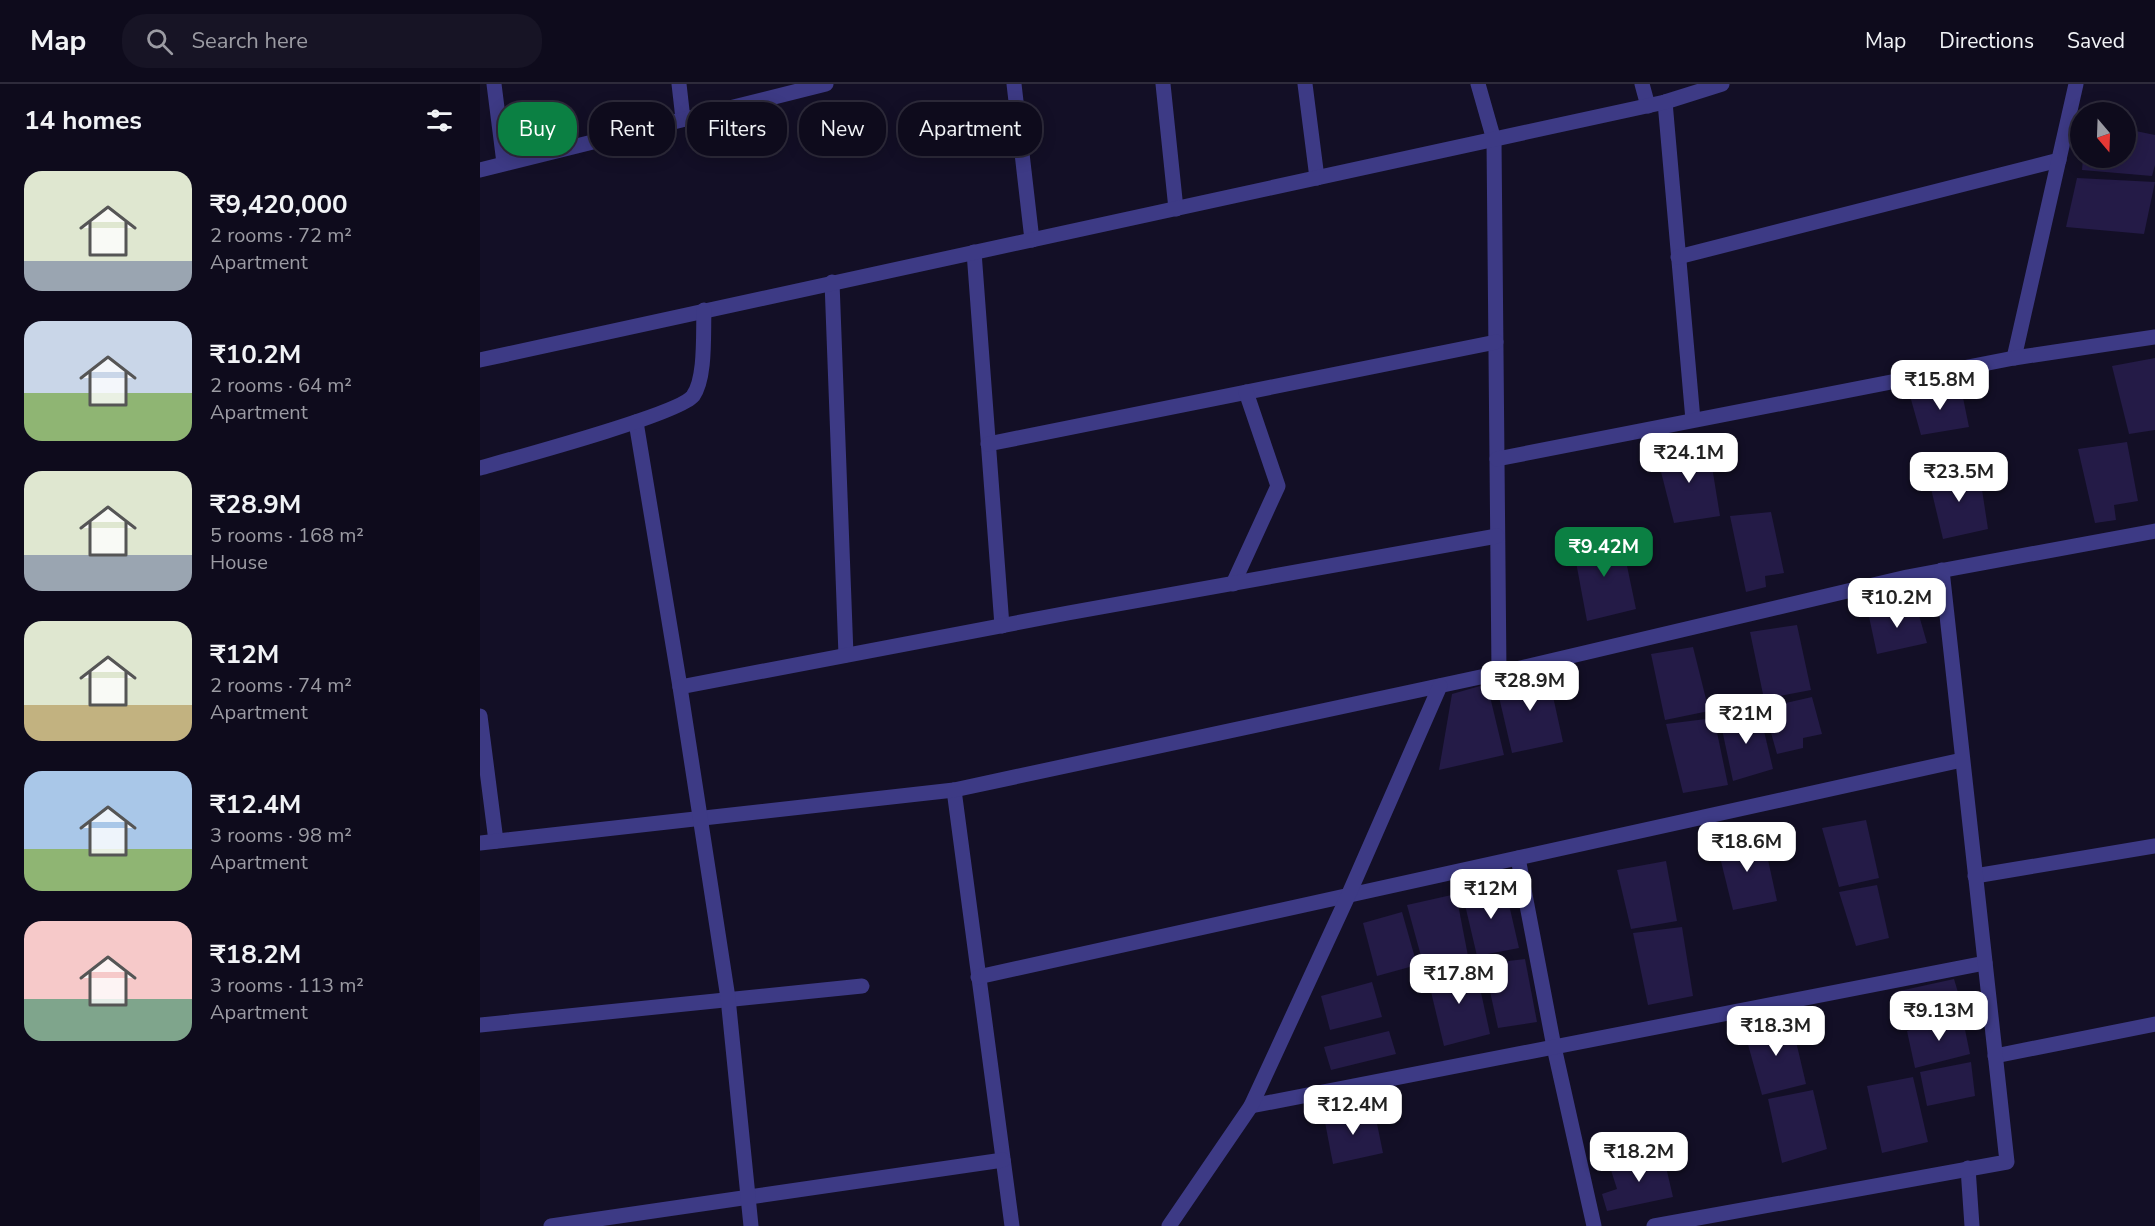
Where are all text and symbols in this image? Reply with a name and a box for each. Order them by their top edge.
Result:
search box [122,14,542,68]
text: Map [30,22,86,60]
icon: search [143,25,176,58]
text: Search here [191,26,308,56]
text: Map [1865,27,1906,55]
text: Directions [1939,27,2034,55]
text: Saved [2067,27,2125,55]
chip: Buy [498,102,577,156]
chip: Rent [589,102,675,156]
chip: Filters [687,102,787,156]
chip: New [799,102,886,156]
chip: Apartment [898,102,1042,156]
north arrow [2070,102,2136,168]
map controls [2070,102,2136,168]
text: 14 homes [24,103,142,138]
icon: filters [423,104,456,137]
text: ₹9,420,000 [210,187,348,222]
icon: home [72,195,144,267]
text: 2 rooms · 72 m² [210,222,352,249]
text: Apartment [210,249,308,276]
text: ₹10.2M [210,337,301,372]
icon: home [72,345,144,417]
pin: ₹15.8M [1891,360,1989,411]
text: ₹15.8M [1905,366,1975,393]
text: 2 rooms · 64 m² [210,372,352,399]
text: Apartment [210,399,308,426]
pin: ₹24.1M [1640,433,1738,484]
text: ₹24.1M [1654,439,1724,466]
pin: ₹23.5M [1910,452,2008,503]
text: ₹23.5M [1924,458,1994,485]
text: ₹28.9M [210,487,301,522]
icon: home [72,495,144,567]
text: 5 rooms · 168 m² [210,522,364,549]
pin: ₹9.42M [1555,527,1653,578]
text: ₹9.42M [1569,533,1639,560]
text: House [210,549,268,576]
pin: ₹10.2M [1848,578,1946,629]
text: ₹10.2M [1862,584,1932,611]
text: ₹12M [210,637,279,672]
icon: home [72,645,144,717]
pin: ₹28.9M [1481,661,1579,712]
text: ₹28.9M [1495,667,1565,694]
text: 2 rooms · 74 m² [210,672,352,699]
pin: ₹21M [1710,694,1782,745]
text: Apartment [210,699,308,726]
text: ₹21M [1719,700,1773,727]
text: ₹12.4M [210,787,301,822]
icon: home [72,795,144,867]
text: 3 rooms · 98 m² [210,822,352,849]
pin: ₹18.6M [1698,822,1796,873]
text: ₹18.6M [1712,828,1782,855]
text: Apartment [210,849,308,876]
pin: ₹12M [1455,869,1527,920]
text: ₹12M [1464,875,1518,902]
text: ₹18.2M [210,937,301,972]
icon: home [72,945,144,1017]
pin: ₹17.8M [1410,954,1508,1005]
text: ₹17.8M [1424,960,1494,987]
text: 3 rooms · 113 m² [210,972,364,999]
pin: ₹9.13M [1890,991,1988,1042]
text: ₹9.13M [1904,997,1974,1024]
text: Apartment [210,999,308,1026]
pin: ₹18.3M [1727,1006,1825,1057]
text: ₹18.3M [1741,1012,1811,1039]
pin: ₹12.4M [1304,1085,1402,1136]
text: ₹12.4M [1318,1091,1388,1118]
pin: ₹18.2M [1590,1132,1688,1183]
text: ₹18.2M [1604,1138,1674,1165]

